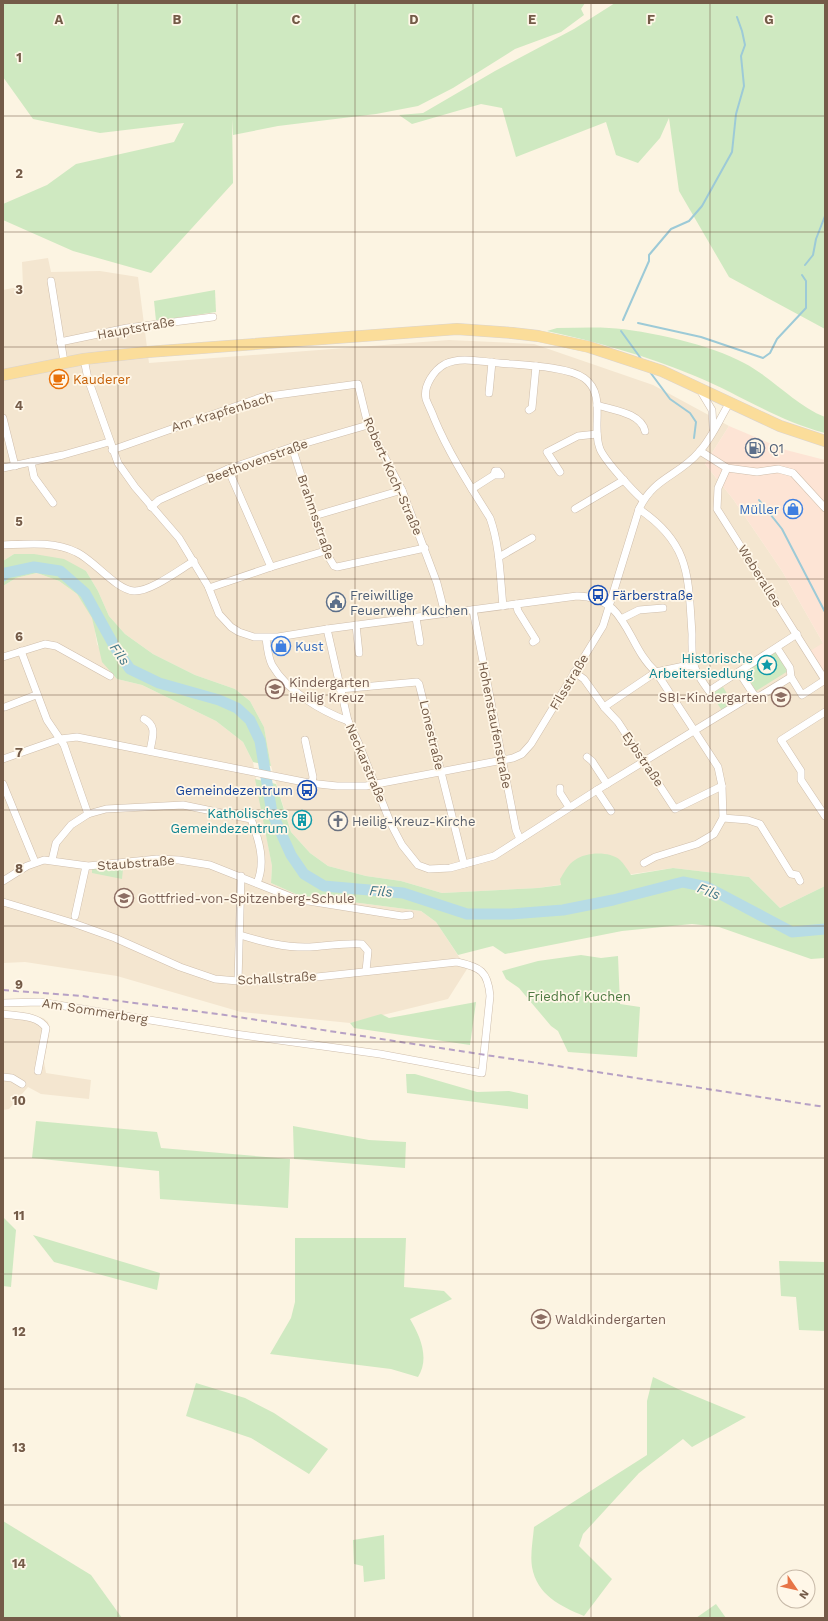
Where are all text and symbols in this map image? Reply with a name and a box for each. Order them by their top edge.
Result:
text: A [55,12,64,27]
text: B [173,12,182,27]
text: C [292,12,301,27]
text: D [409,12,419,27]
text: E [528,12,536,27]
text: F [647,12,655,27]
text: G [764,12,774,27]
text: 1 [16,50,22,65]
text: 2 [15,166,23,181]
text: 3 [15,282,23,297]
street label: Hauptstraße [96,314,176,342]
cafe icon: Kauderer [48,368,70,390]
place label: Kauderer [73,372,130,387]
street label: Am Krapfenbach [169,389,275,435]
text: 4 [15,398,24,413]
street label: Robert-Koch-Straße [360,415,426,537]
street label: Beethovenstraße [204,436,310,486]
fuel station icon: Q1 [744,437,766,459]
place label: Q1 [769,441,784,456]
street label: Brahmsstraße [294,473,338,561]
shop icon: Müller [782,498,804,520]
place label: Müller [739,502,779,517]
text: 5 [15,514,23,529]
street label: Weberallee [735,542,785,610]
bus stop icon: Färberstraße [587,584,609,606]
place label: Freiwillige Feuerwehr Kuchen [350,588,468,618]
place label: Färberstraße [612,588,693,603]
public building icon: Freiwillige Feuerwehr Kuchen [325,591,347,613]
text: 6 [15,629,23,644]
shop icon: Kust [270,635,292,657]
place label: Kust [295,639,324,654]
water label: Fils [107,640,133,668]
street label: Filsstraße [546,651,592,713]
place label: Historische Arbeitersiedlung [649,651,753,681]
place icon: Historische Arbeitersiedlung [756,654,778,676]
street label: Hohenstaufenstraße [475,660,515,790]
place label: Kindergarten Heilig Kreuz [289,675,370,705]
school or university icon: Kindergarten Heilig Kreuz [264,678,286,700]
school or university icon: SBI-Kindergarten [770,686,792,708]
place label: SBI-Kindergarten [659,690,767,705]
street label: Lonestraße [417,699,447,771]
street label: Neckarstraße [343,721,389,805]
street label: Eybstraße [619,729,667,789]
text: 7 [15,745,23,760]
bus stop icon: Gemeindezentrum [296,779,318,801]
place label: Gemeindezentrum [176,783,293,798]
place label: Katholisches Gemeindezentrum [171,806,288,836]
building icon: Katholisches Gemeindezentrum [291,809,313,831]
church icon: Heilig-Kreuz-Kirche [327,810,349,832]
place label: Heilig-Kreuz-Kirche [352,814,475,829]
street label: Staubstraße [97,853,175,873]
text: 8 [15,861,23,876]
water label: Fils [695,879,723,903]
water label: Fils [369,882,393,900]
school or university icon: Gottfried-von-Spitzenberg-Schule [113,887,135,909]
place label: Gottfried-von-Spitzenberg-Schule [138,891,354,906]
street label: Schallstraße [237,968,317,988]
text: 9 [15,977,23,992]
park label: Friedhof Kuchen [527,989,631,1004]
street label: Am Sommerberg [41,995,149,1027]
text: 10 [12,1093,26,1108]
text: 11 [13,1208,25,1223]
school or university icon: Waldkindergarten [530,1308,552,1330]
place label: Waldkindergarten [555,1312,666,1327]
text: 12 [12,1324,26,1339]
text: 13 [12,1440,26,1455]
text: 14 [12,1556,27,1571]
north arrow [776,1569,816,1609]
text: N [796,1587,812,1601]

